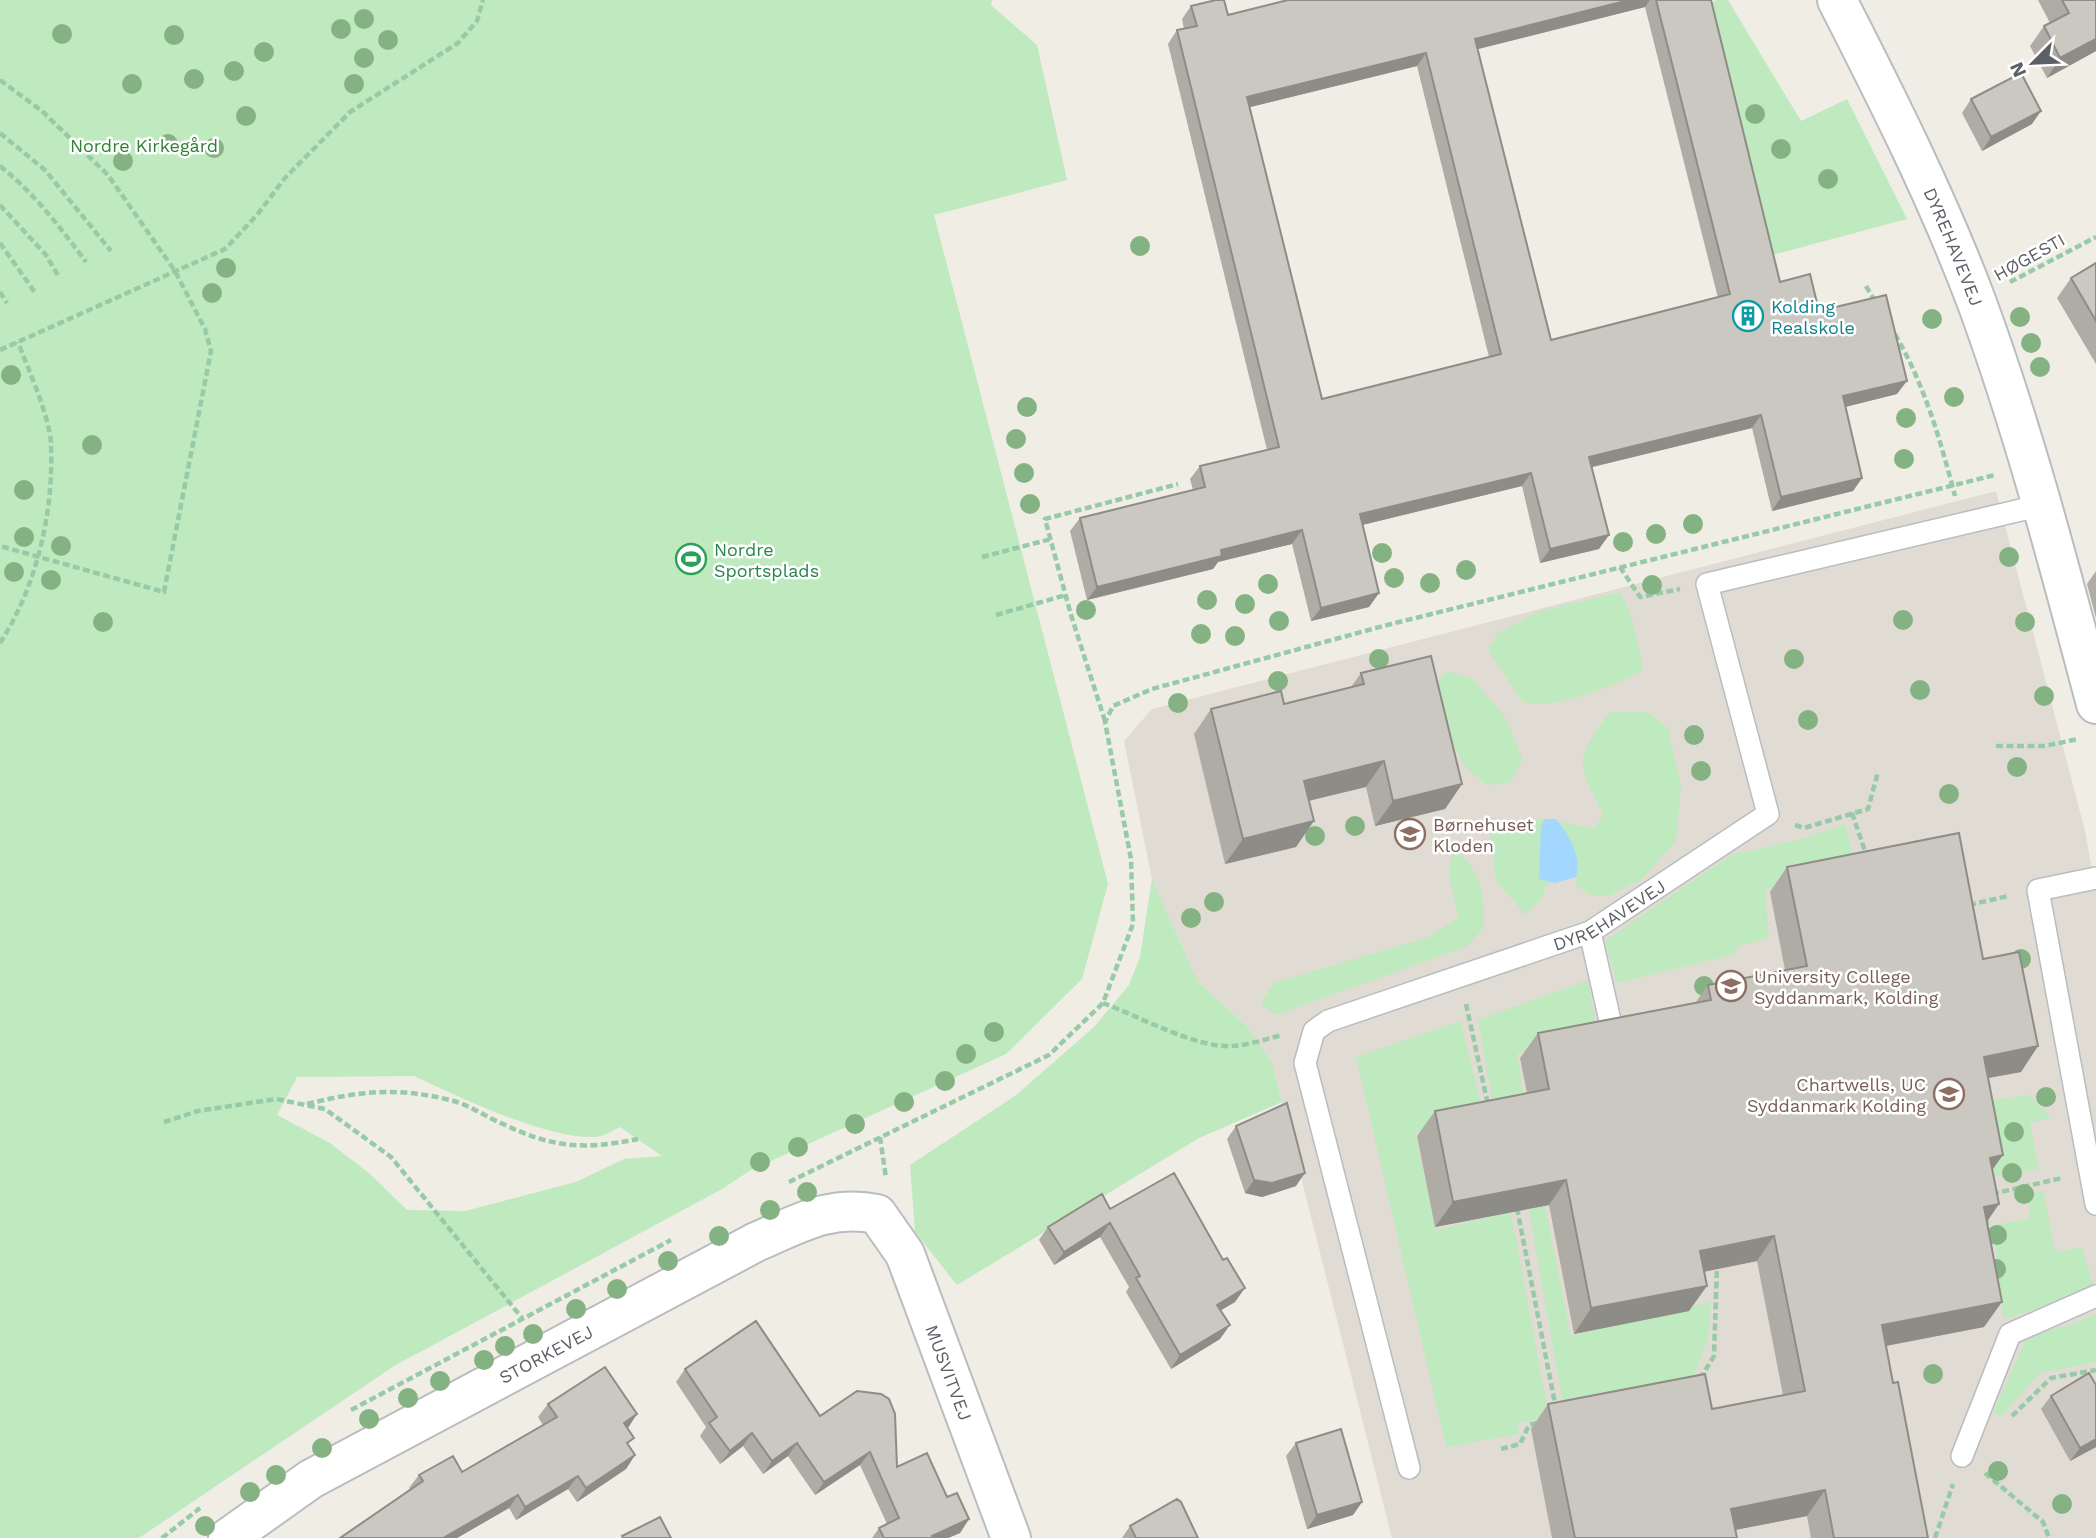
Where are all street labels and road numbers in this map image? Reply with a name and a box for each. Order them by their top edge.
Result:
street label: DYREHAVEVEJ [1920,184,1988,309]
street label: HØGESTI [1990,229,2068,285]
street label: DYREHAVEVEJ [1550,875,1669,954]
street label: STORKEVEJ [495,1320,597,1387]
street label: MUSVITVEJ [922,1322,977,1423]

